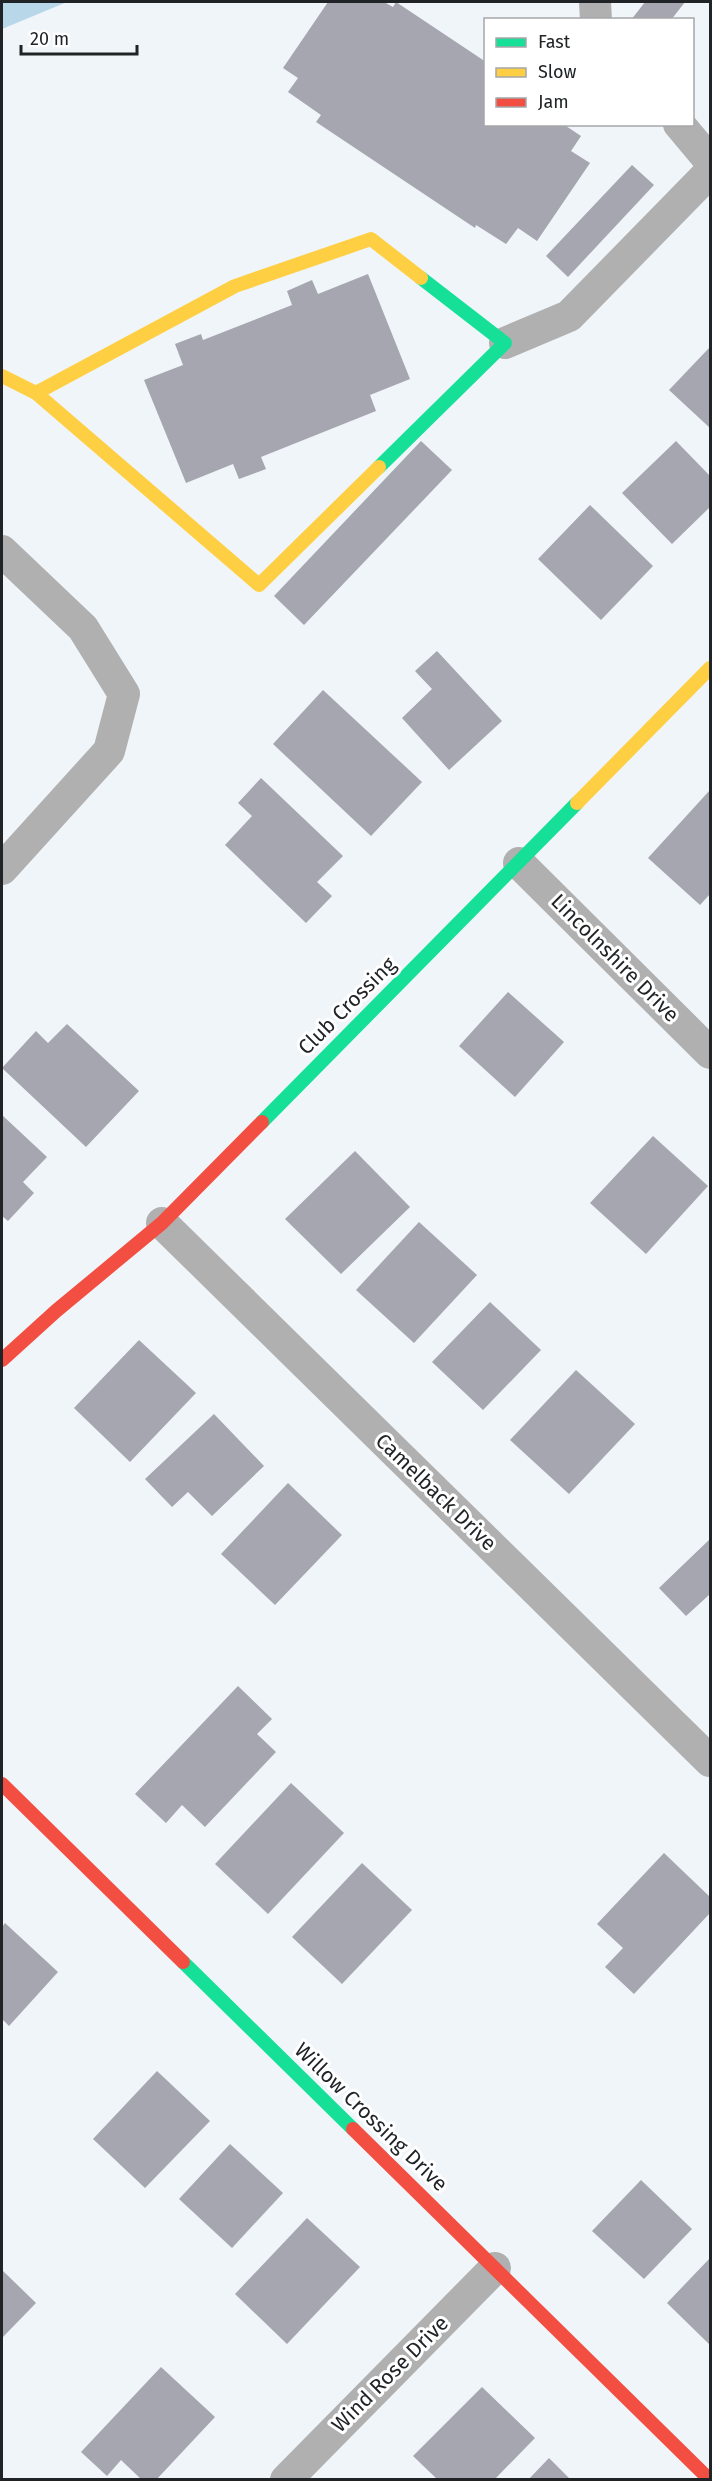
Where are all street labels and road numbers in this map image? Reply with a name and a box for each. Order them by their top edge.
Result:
street label: Lincolnshire Drive [545,888,685,1028]
street label: Club Crossing [293,952,401,1060]
street label: Camelback Drive [370,1428,502,1556]
street label: Willow Crossing Drive [289,2037,453,2197]
street label: Wind Rose Drive [326,2310,454,2438]

